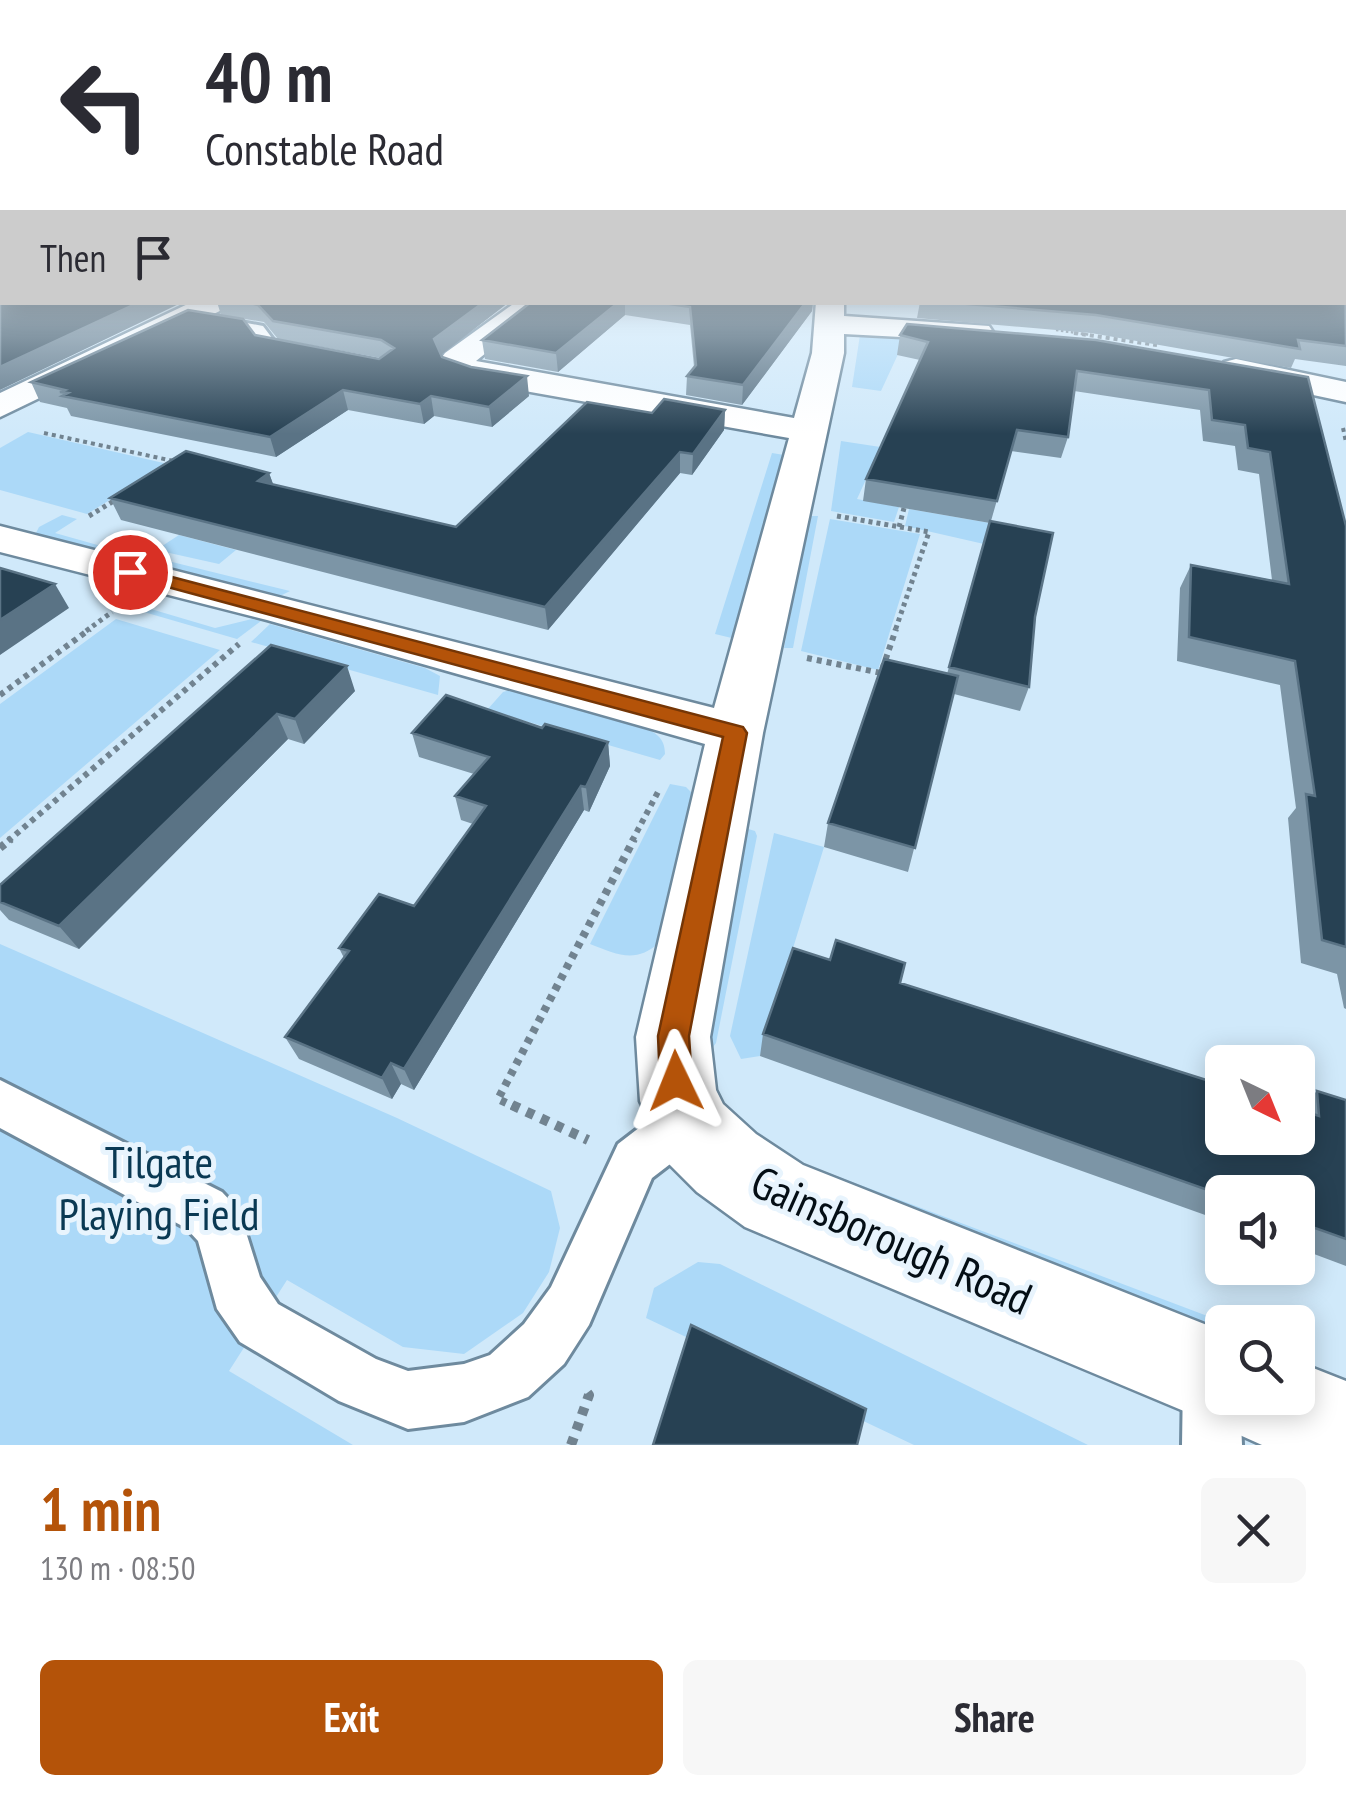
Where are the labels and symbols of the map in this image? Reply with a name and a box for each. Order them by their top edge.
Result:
pin [88,530,173,615]
position arrow [624,1029,728,1133]
north arrow [1205,1045,1315,1155]
park label: Tilgate Playing Field [58,1132,260,1242]
street label: Gainsborough Road [743,1151,1041,1327]

